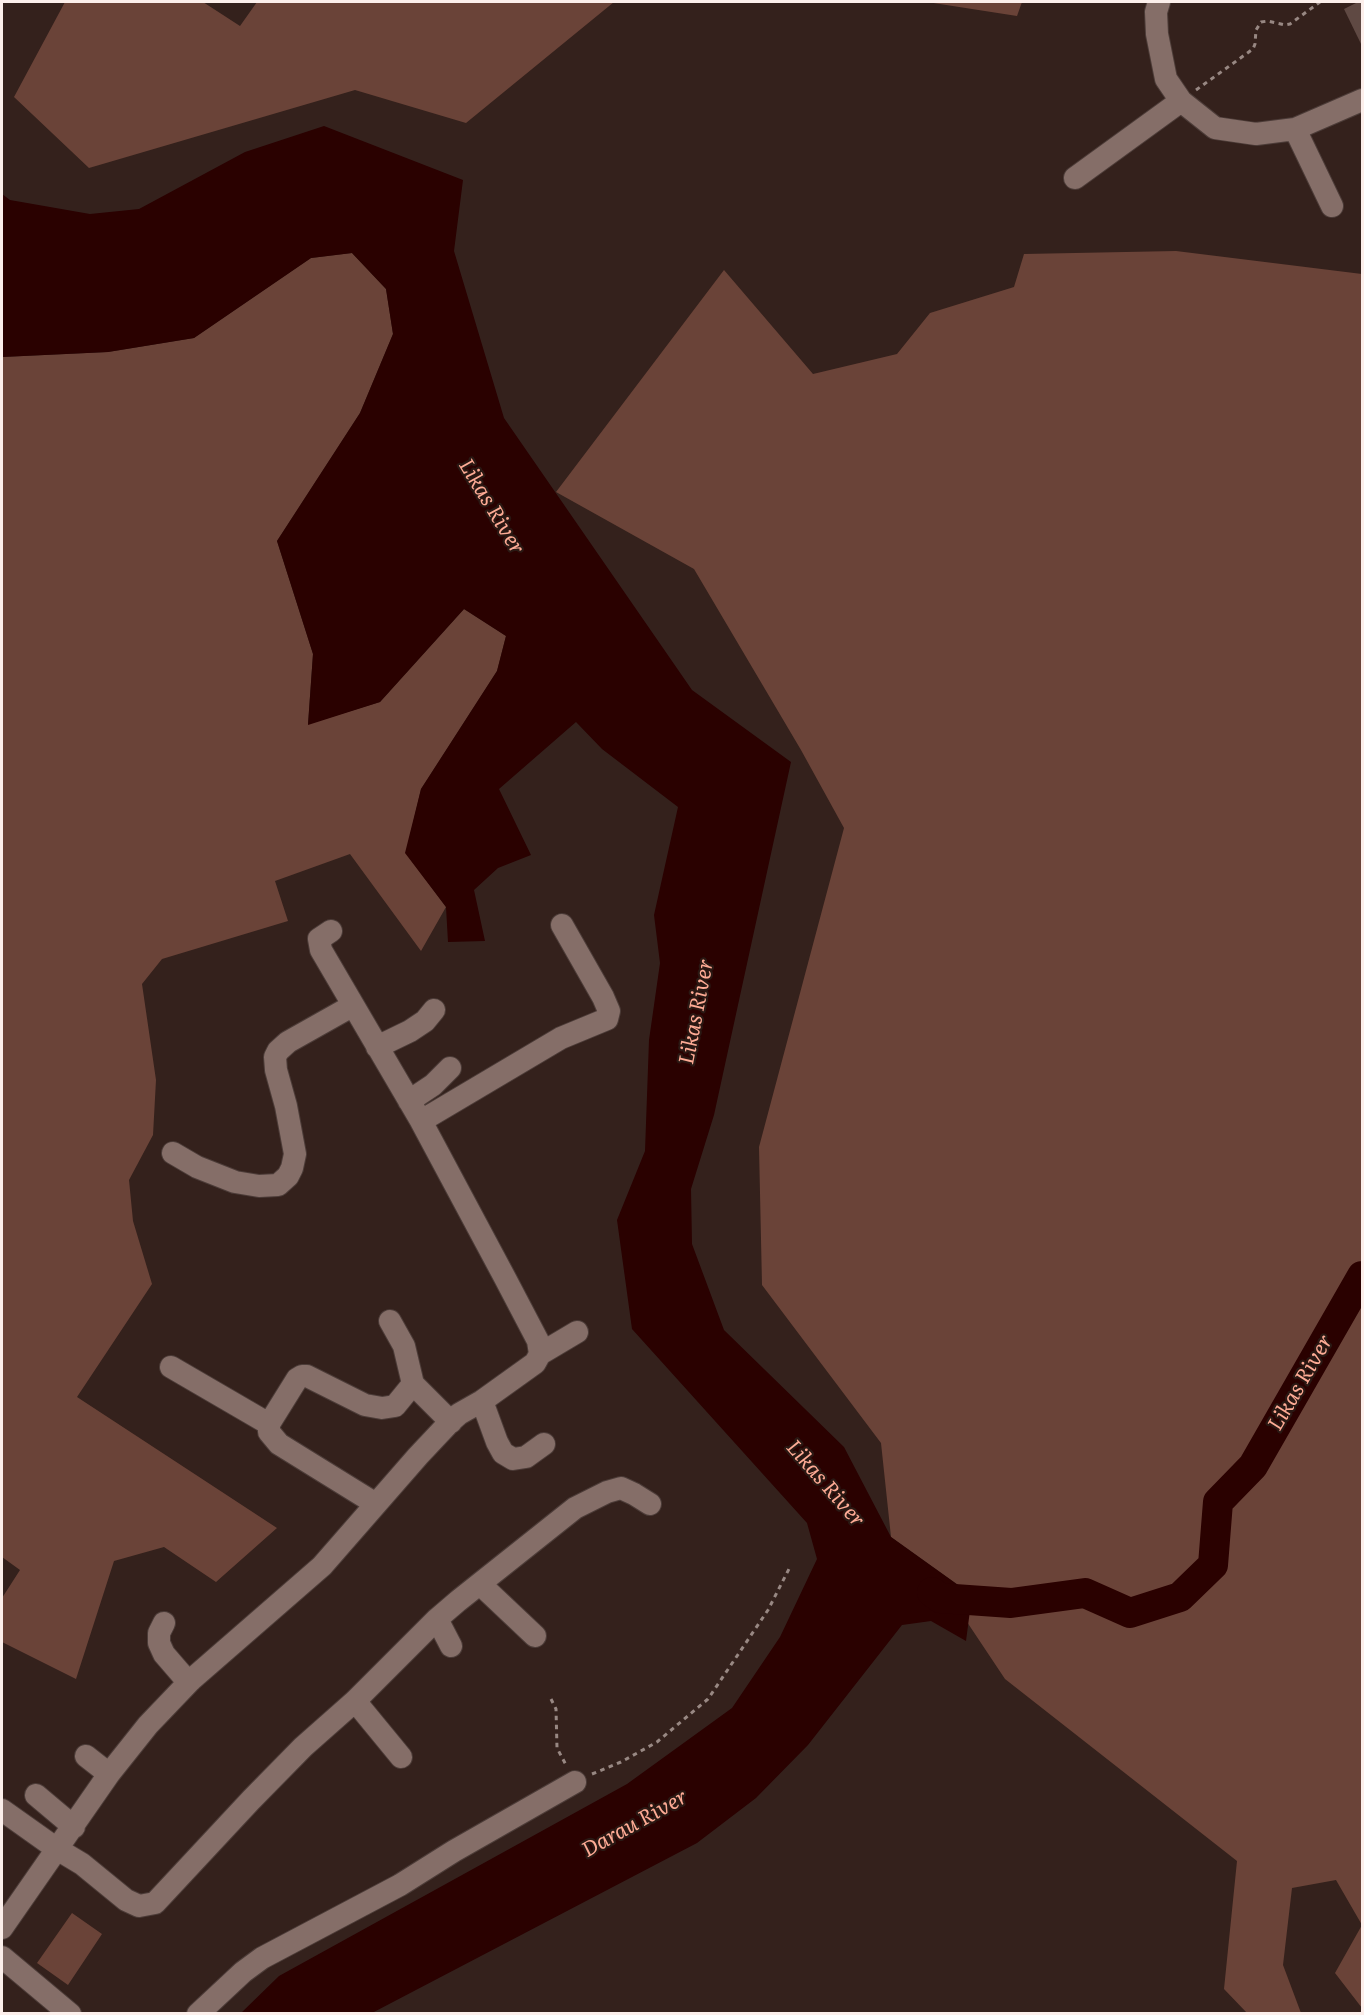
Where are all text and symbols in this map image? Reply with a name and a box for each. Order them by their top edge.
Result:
water label: Likas River [453,455,529,559]
water label: Likas River [674,957,720,1067]
water label: Likas River [1263,1330,1339,1436]
water label: Likas River [780,1435,870,1533]
water label: Darau River [578,1785,692,1863]

